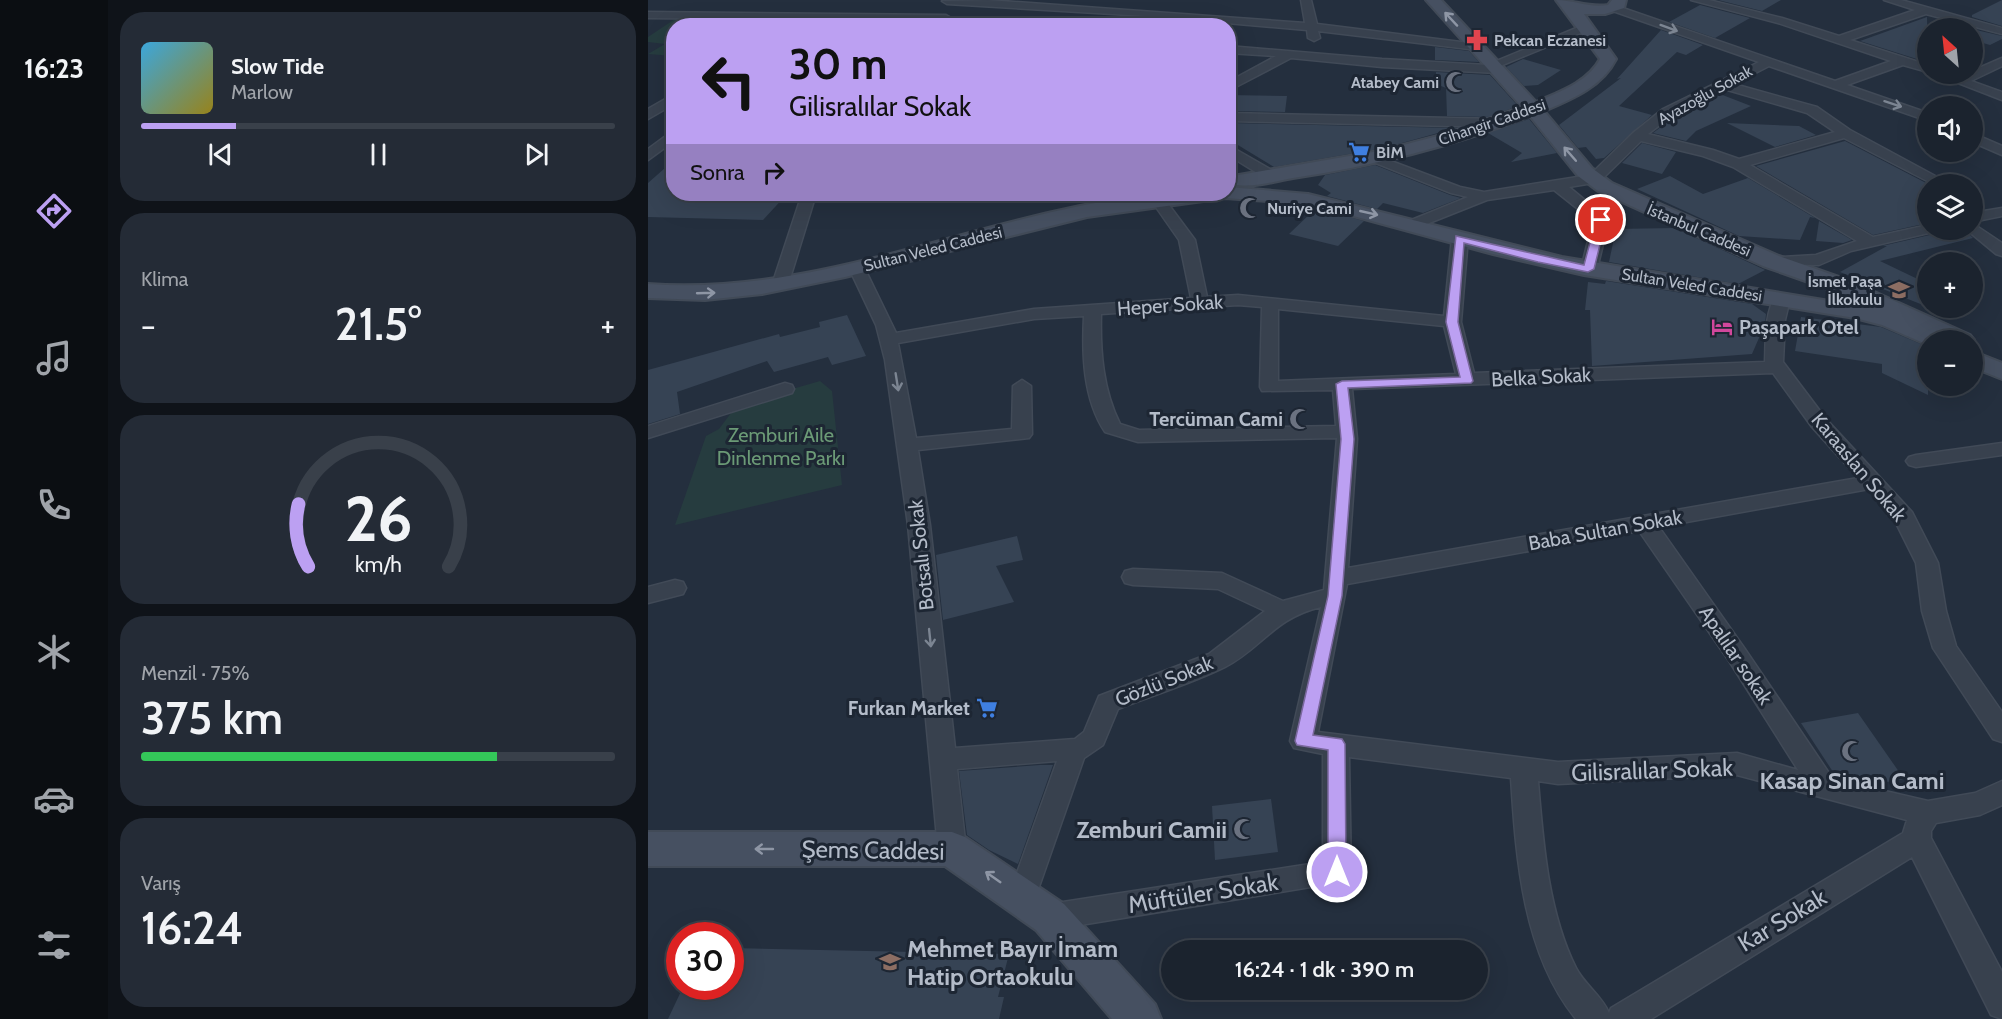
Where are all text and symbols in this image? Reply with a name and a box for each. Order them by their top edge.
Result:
one-way arrow [1444,12,1458,27]
north arrow [1917,18,1983,84]
map controls [1917,18,1983,396]
one-way arrow [1659,23,1678,34]
pharmacy icon: Pekcan Eczanesi [1465,28,1489,52]
place label: Pekcan Eczanesi [1494,31,1606,50]
text: 30 m [789,38,887,90]
icon: left [690,42,768,120]
text: 16:23 [24,52,84,85]
text: Slow Tide [231,53,324,80]
street label: Ayazoğlu Sokak [1655,61,1756,129]
mosque icon: Atabey Cami [1444,70,1468,94]
place label: Atabey Cami [1351,73,1439,92]
text: Marlow [231,80,293,104]
text: Gilisralılar Sokak [789,90,971,123]
street label: Cihangir Caddesi [1436,95,1548,149]
button: sound [1917,96,1983,162]
one-way arrow [1883,100,1902,111]
icon: previous [204,138,237,171]
icon: pause [362,138,395,171]
icon: next [520,138,553,171]
supermarket icon: BİM [1347,140,1371,164]
place label: BİM [1376,143,1404,162]
one-way arrow [1563,147,1577,162]
icon: right [757,156,790,189]
text: Sonra [690,159,745,186]
button: layers [1917,174,1983,240]
icon: directions [33,190,75,232]
pin [1575,194,1626,245]
mosque icon: Nuriye Cami [1238,196,1262,220]
place label: Nuriye Cami [1267,199,1352,218]
street label: İstanbul Caddesi [1644,200,1754,260]
icon: arrive [1584,203,1617,236]
one-way arrow [1359,208,1378,220]
street label: Sultan Veled Caddesi [862,223,1004,275]
button: + [1917,252,1983,318]
street label: Sultan Veled Caddesi [1620,265,1764,305]
text: Klima [141,267,188,291]
place label: İsmet Paşa İlkokulu [1807,272,1882,309]
school or university icon: İsmet Paşa İlkokulu [1887,278,1911,302]
one-way arrow [696,288,716,299]
street label: Heper Sokak [1116,289,1224,321]
text: 21.5° [335,297,421,351]
text: − [141,305,156,345]
text: + [600,305,615,345]
hotel icon: Paşapark Otel [1710,315,1734,339]
place label: Paşapark Otel [1739,315,1859,339]
button: − [1917,330,1983,396]
icon: music [33,337,75,379]
street label: Belka Sokak [1490,362,1592,392]
one-way arrow [892,371,903,391]
place label: Tercüman Cami [1149,407,1283,431]
mosque icon: Tercüman Cami [1288,407,1312,431]
street label: Karaaslan Sokak [1807,408,1912,526]
park label: Zemburi Aile Dinlenme Parkı [717,423,845,470]
text: 26 [344,481,412,557]
icon: phone [33,484,75,526]
street label: Botsalı Sokak [903,499,939,611]
street label: Baba Sultan Sokak [1526,505,1684,555]
text: km/h [355,551,401,577]
street label: Apalılar sokak [1694,601,1778,709]
one-way arrow [925,627,936,647]
icon: climate [33,631,75,673]
street label: Gözlü Sokak [1112,651,1216,711]
text: Menzil · 75% [141,661,249,685]
text: 375 km [141,691,283,745]
place label: Furkan Market [848,696,970,720]
supermarket icon: Furkan Market [975,696,999,720]
mosque icon: Kasap Sinan Cami [1840,739,1864,763]
street label: Gilisralılar Sokak [1571,753,1734,787]
place label: Kasap Sinan Cami [1760,766,1944,795]
icon: car [33,778,75,820]
place label: Zemburi Camii [1076,815,1227,844]
mosque icon: Zemburi Camii [1232,817,1256,841]
street label: Şems Caddesi [801,834,945,866]
position arrow [1305,840,1369,904]
one-way arrow [755,843,775,855]
street label: Müftüler Sokak [1126,867,1280,919]
text: Varış [141,871,181,895]
one-way arrow [985,871,1001,883]
street label: Kar Sokak [1732,882,1832,958]
text: 16:24 [141,901,243,955]
speed limit sign: 30 [666,922,744,1000]
icon: filters [33,924,75,966]
place label: Mehmet Bayır İmam Hatip Ortaokulu [907,934,1118,991]
school or university icon: Mehmet Bayır İmam Hatip Ortaokulu [878,950,902,974]
text: 16:24 · 1 dk · 390 m [1235,956,1414,983]

